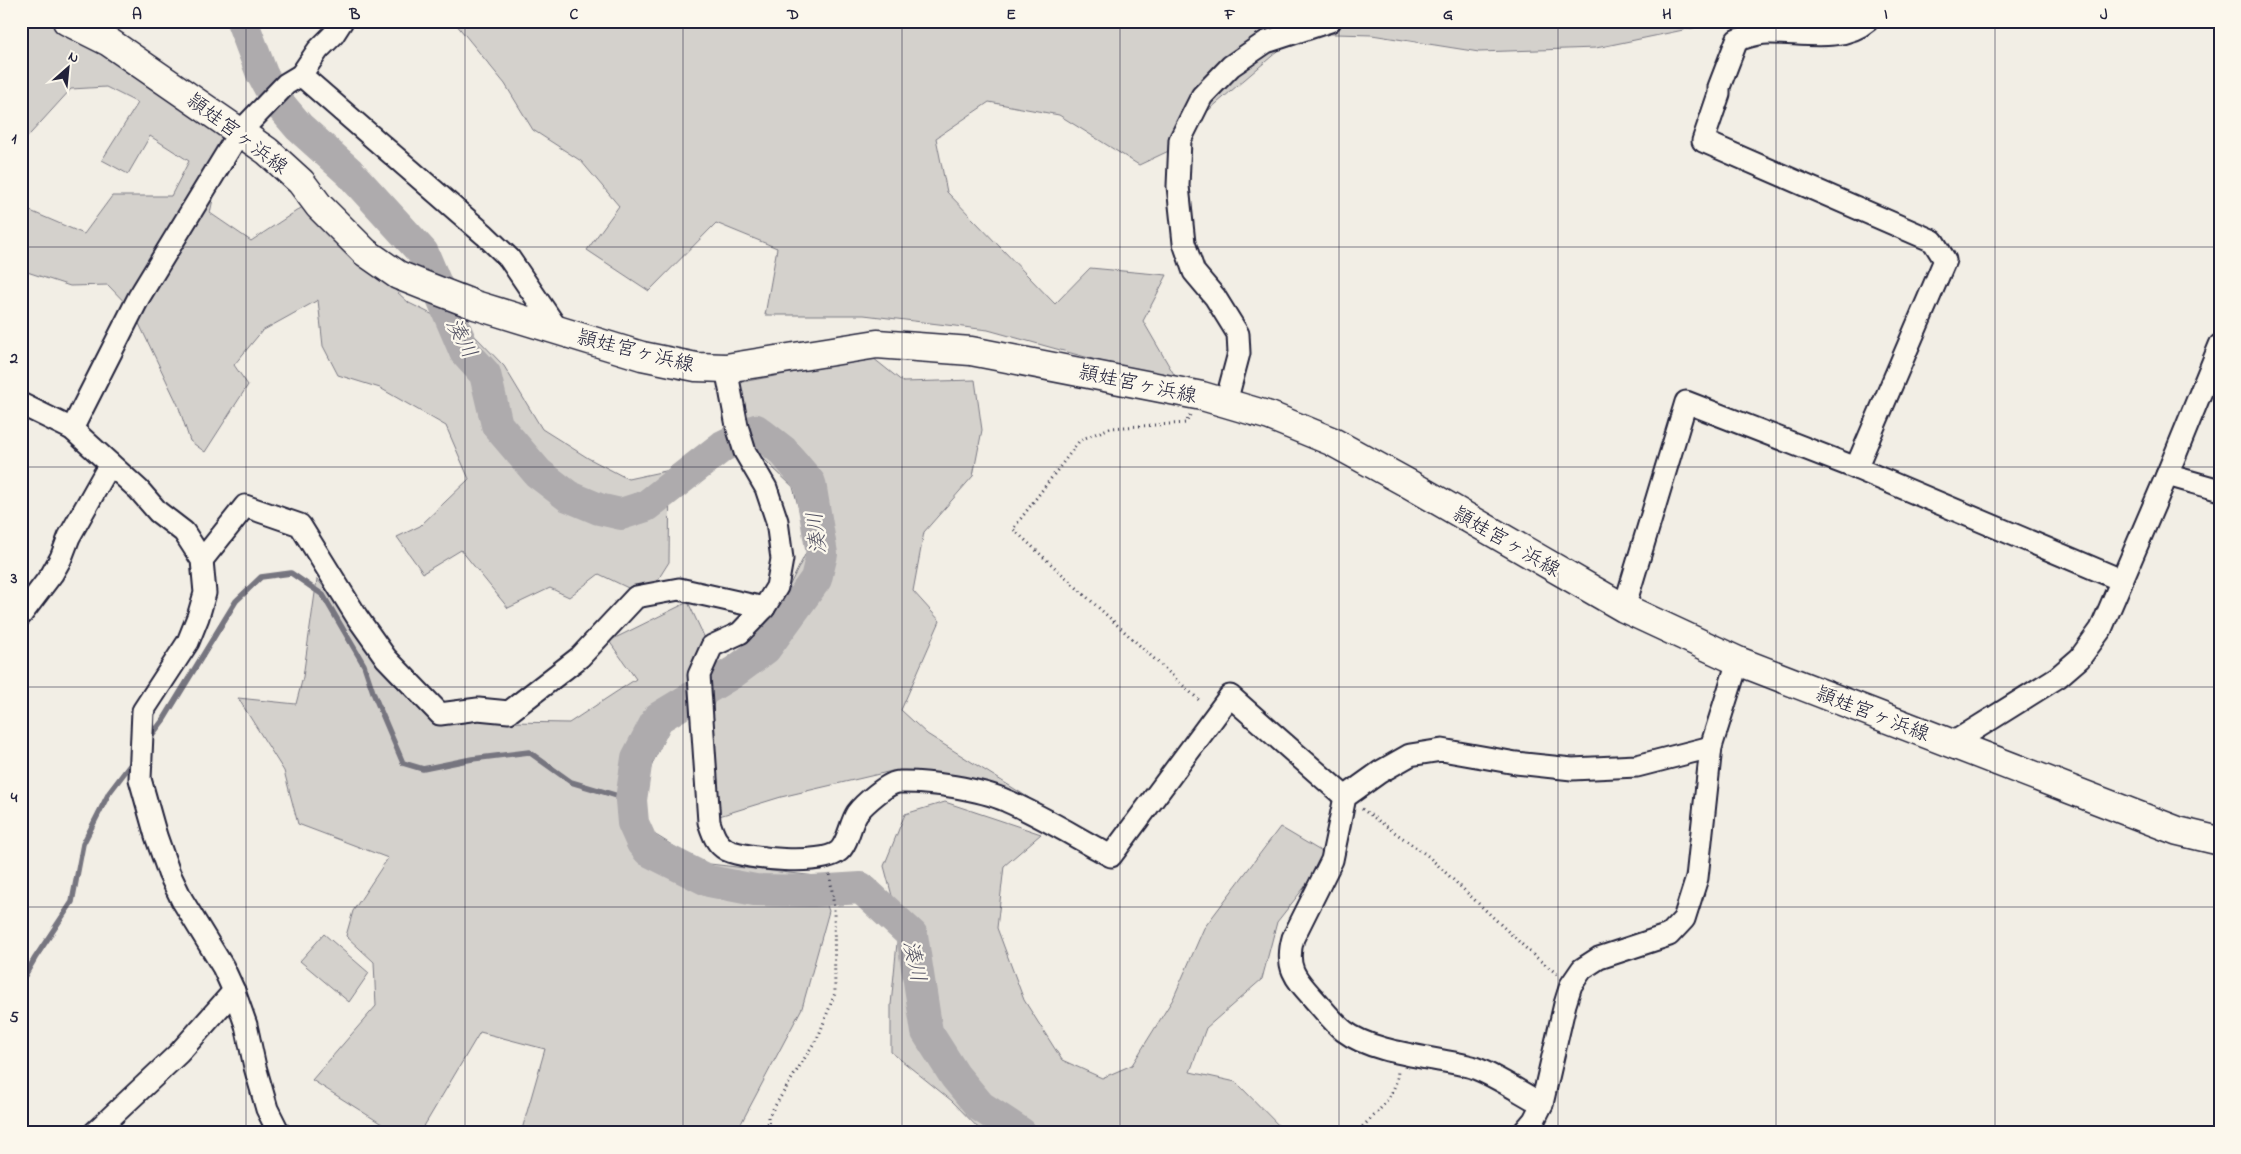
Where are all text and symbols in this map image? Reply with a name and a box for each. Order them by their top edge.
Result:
text: A [132,3,142,27]
text: B [349,3,361,27]
text: C [570,3,579,27]
text: D [786,3,799,27]
text: E [1006,3,1016,27]
text: F [1224,3,1236,27]
text: G [1443,3,1453,27]
text: H [1662,3,1672,27]
text: I [1884,3,1888,27]
text: J [2100,3,2108,27]
north arrow [42,42,92,92]
text: N [64,46,82,69]
street label: 頴娃宮ヶ浜線 [180,87,293,183]
text: 1 [11,127,17,151]
water label: 湊川 [437,313,483,365]
street label: 頴娃宮ヶ浜線 [574,324,697,381]
text: 2 [9,347,18,371]
street label: 頴娃宮ヶ浜線 [1076,359,1199,412]
street label: 頴娃宮ヶ浜線 [1447,501,1565,586]
water label: 湊川 [801,510,835,555]
text: 3 [10,567,18,591]
street label: 頴娃宮ヶ浜線 [1811,680,1933,750]
text: 4 [10,786,18,810]
water label: 湊川 [894,938,932,985]
text: 5 [9,1006,19,1030]

